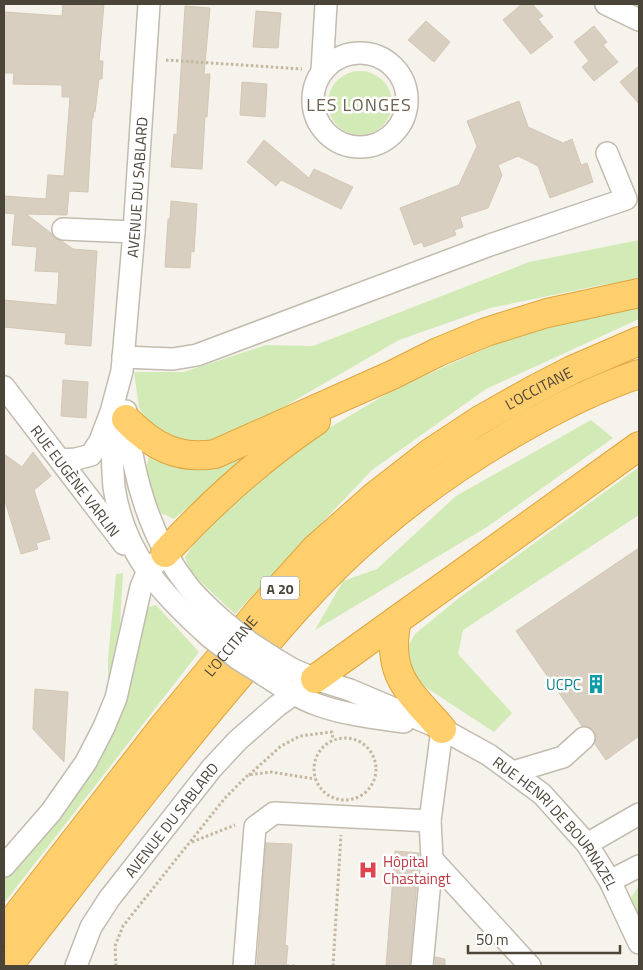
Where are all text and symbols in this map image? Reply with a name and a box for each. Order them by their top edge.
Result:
district label: LES LONGES [306,91,412,118]
street label: AVENUE DU SABLARD [120,116,153,259]
street label: L'OCCITANE [500,360,576,415]
street label: RUE EUGÈNE VARLIN [25,420,126,542]
road number: A 20 [261,576,299,600]
street label: L'OCCITANE [198,610,263,681]
place label: UCPC [546,673,581,696]
building icon: UCPC [585,673,607,695]
street label: RUE HENRI DE BOURNAZEL [488,750,624,893]
street label: AVENUE DU SABLARD [119,757,224,882]
place label: Hôpital Chastaingt [383,850,452,890]
hospital icon: Hôpital Chastaingt [357,859,379,881]
scale bar [468,922,620,954]
text: 50 m [476,928,509,951]

